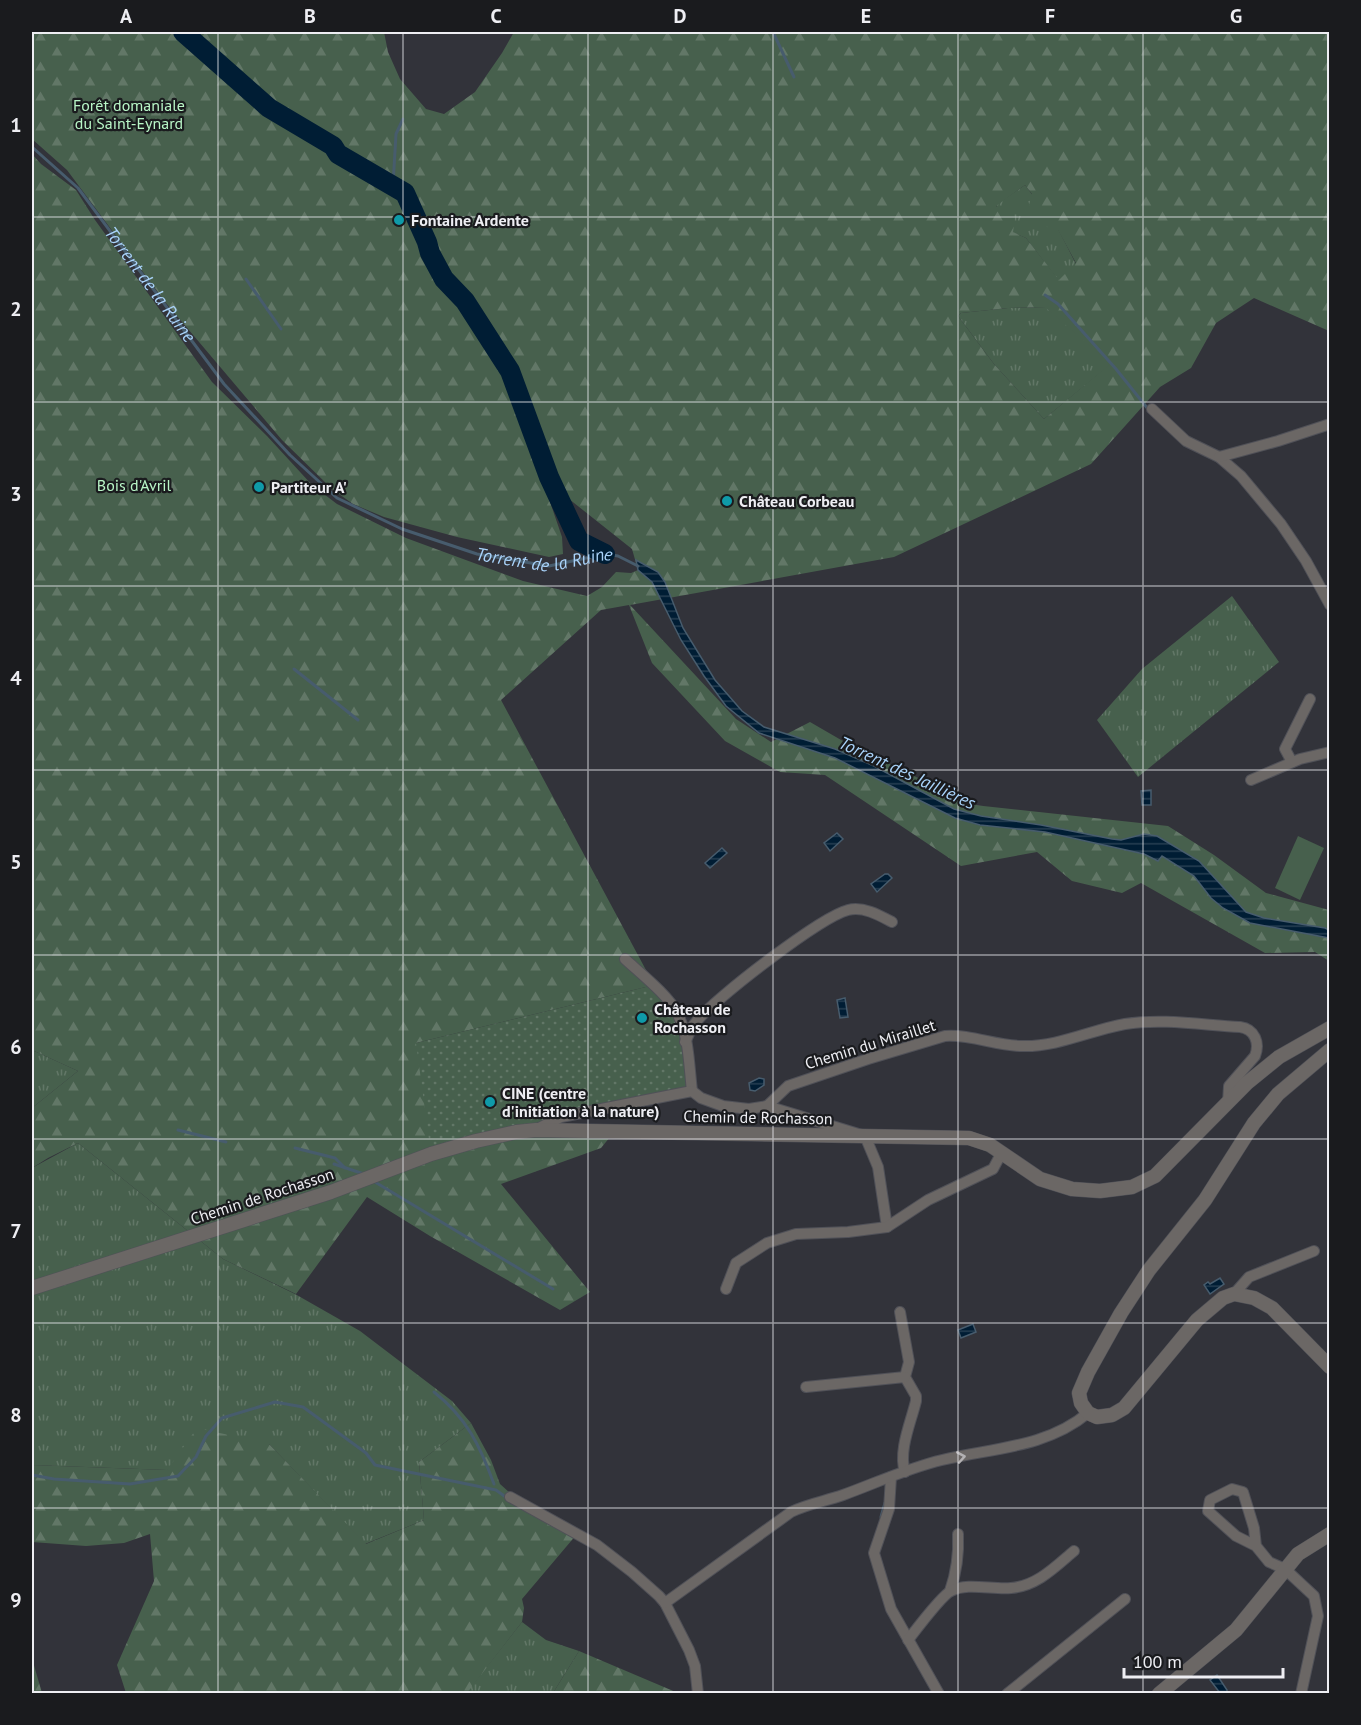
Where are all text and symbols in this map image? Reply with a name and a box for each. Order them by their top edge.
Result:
text: A [120,3,133,29]
text: B [304,3,316,29]
text: C [490,3,502,29]
text: D [674,3,687,29]
text: E [861,3,871,29]
text: F [1045,3,1055,29]
text: G [1230,3,1242,29]
park label: Forêt domaniale du Saint-Eynard [73,95,185,133]
text: 1 [10,112,22,138]
place label: Fontaine Ardente [411,210,529,230]
marker: Fontaine Ardente [392,213,406,227]
water label: Torrent de la Ruine [100,222,201,347]
text: 2 [10,296,22,322]
park label: Bois d'Avril [97,475,171,495]
place label: Partiteur A' [271,477,347,497]
marker: Partiteur A' [252,480,266,494]
text: 3 [10,481,22,507]
place label: Château Corbeau [739,491,854,511]
marker: Château Corbeau [720,494,734,508]
water label: Torrent de la Ruine [474,542,615,577]
text: 4 [10,665,22,691]
water label: Torrent des Jaillières [835,731,980,815]
text: 5 [10,849,22,875]
place label: Château de Rochasson [654,999,731,1037]
marker: Château de Rochasson [635,1011,649,1025]
street label: Chemin du Miraillet [802,1014,938,1073]
text: 6 [10,1034,22,1060]
place label: CINE (centre d'initiation à la nature) [502,1083,659,1121]
marker: CINE (centre d'initiation à la nature) [483,1095,497,1109]
street label: Chemin de Rochasson [683,1106,833,1128]
street label: Chemin de Rochasson [188,1163,336,1229]
text: 7 [10,1218,22,1244]
text: 8 [10,1402,22,1428]
one-way arrow [957,1451,966,1463]
text: 9 [10,1587,22,1613]
scale bar [1124,1641,1283,1679]
text: 100 m [1133,1650,1182,1673]

